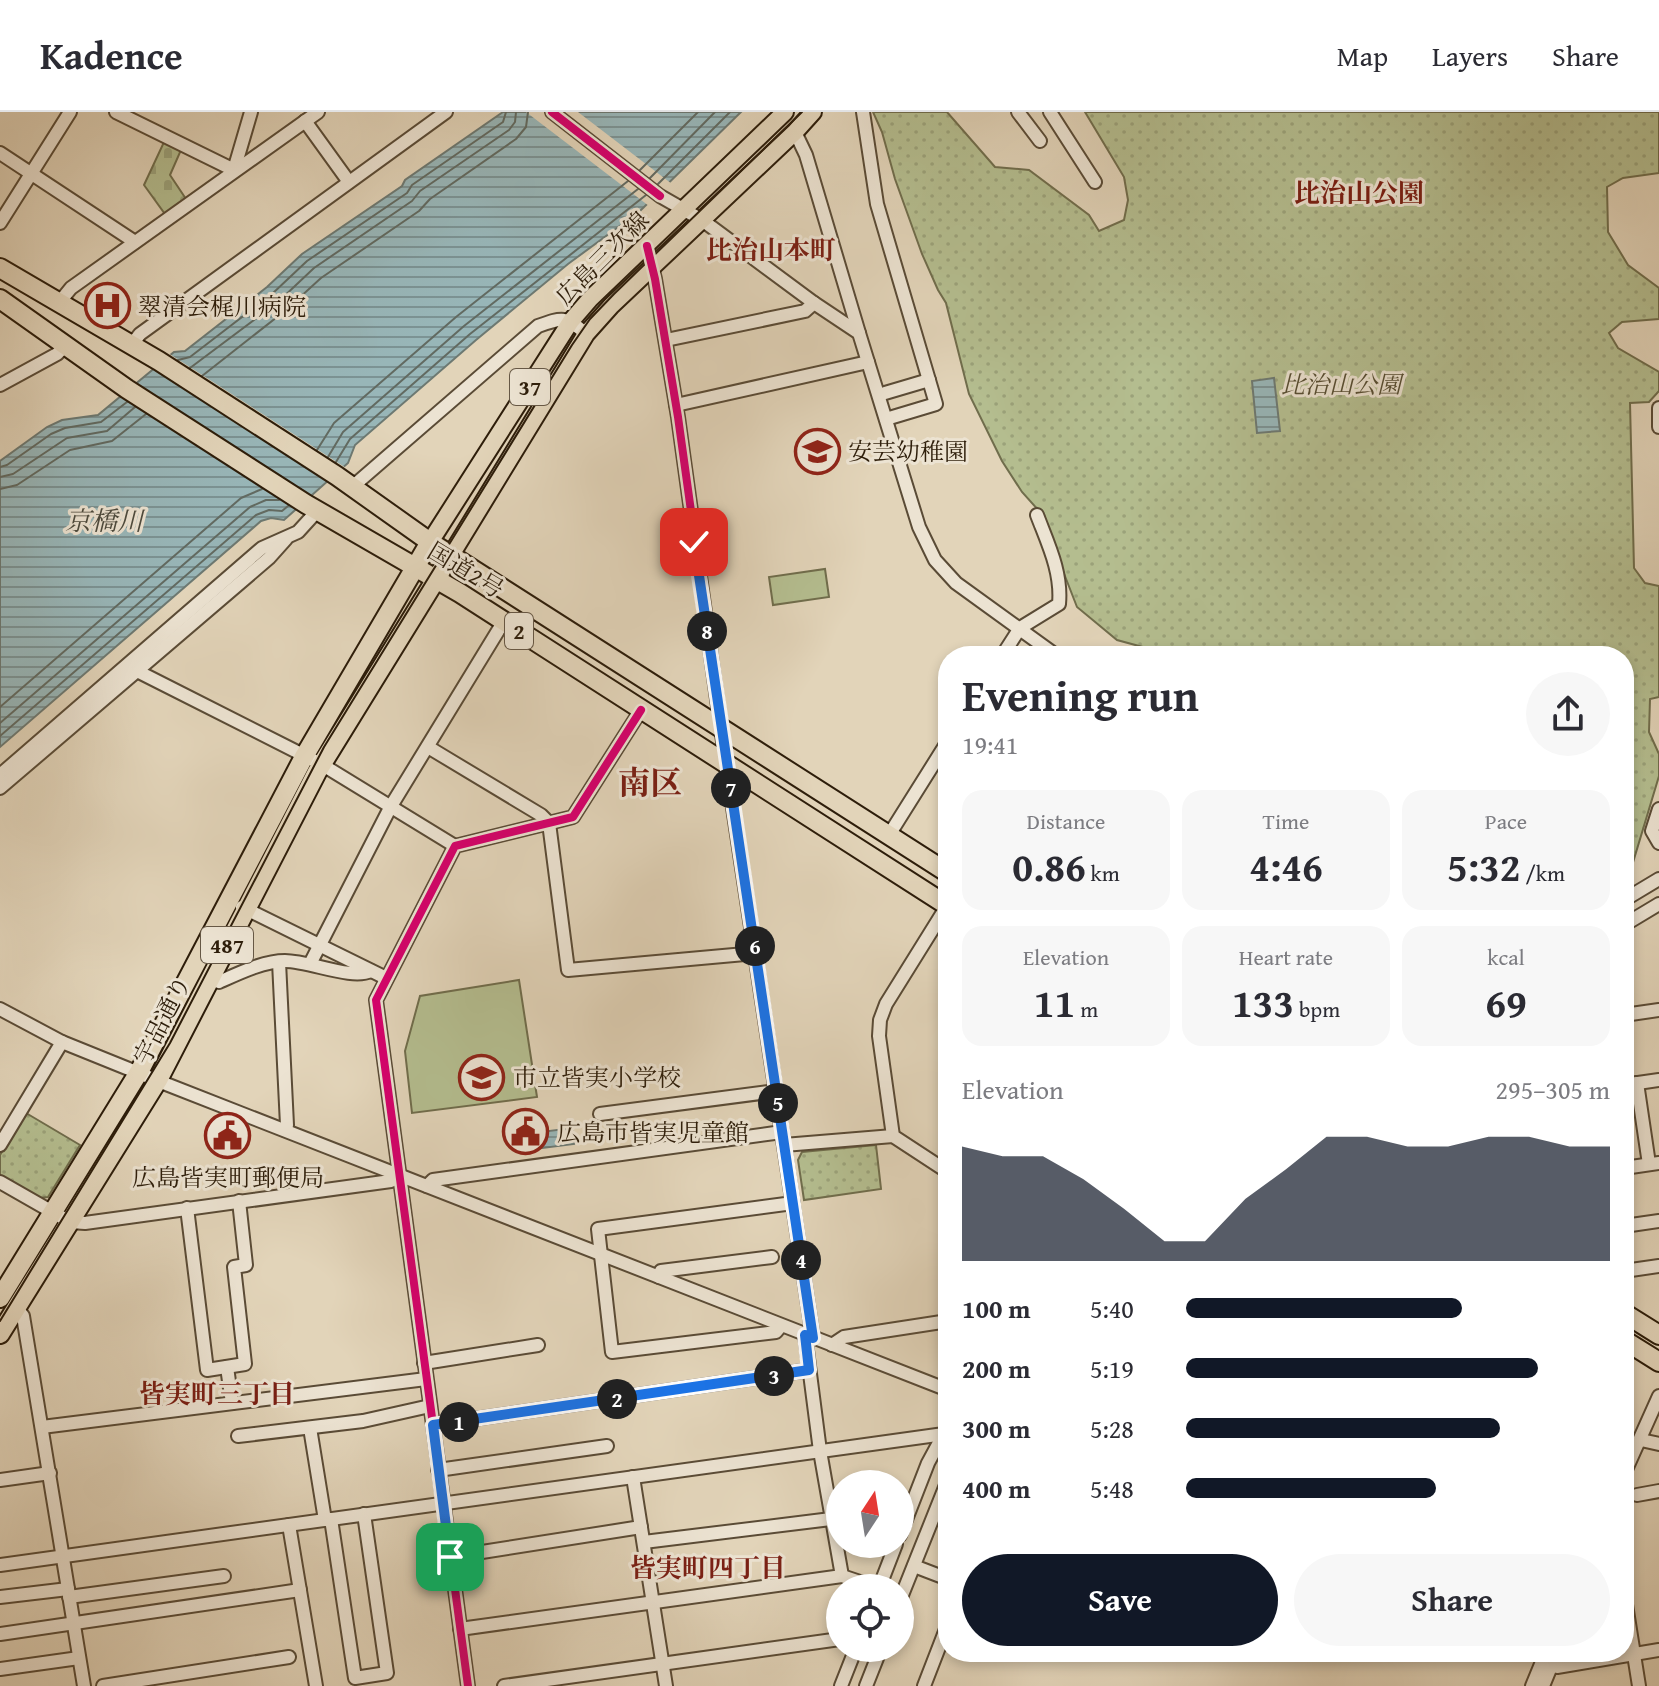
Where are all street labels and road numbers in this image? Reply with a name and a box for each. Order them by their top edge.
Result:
street label: 広島三次線 [547,203,657,313]
road number: 37 [510,369,550,405]
street label: 国道2号 [421,533,511,607]
road number: 2 [505,613,533,649]
road number: 487 [201,927,253,963]
street label: 宇品通り [125,969,199,1071]

